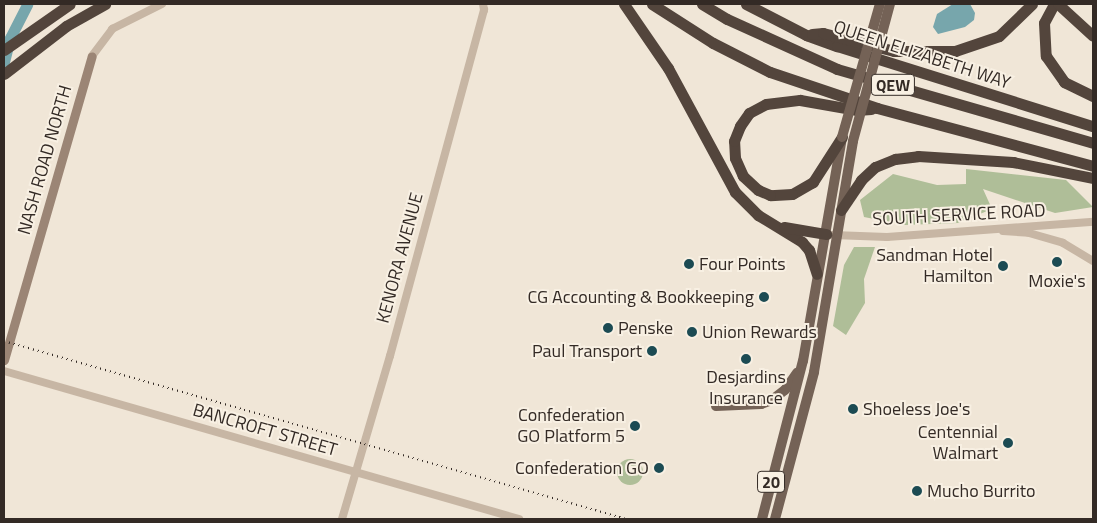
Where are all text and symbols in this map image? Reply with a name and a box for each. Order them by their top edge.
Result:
street label: QUEEN ELIZABETH WAY [831,16,1013,94]
road number: QEW [870,72,916,98]
street label: NASH ROAD NORTH [13,83,77,237]
street label: KENORA AVENUE [372,190,428,326]
street label: SOUTH SERVICE ROAD [872,200,1046,230]
place label: Sandman Hotel Hamilton [876,245,993,288]
place label: Four Points [699,253,786,275]
marker: Moxie's [1051,256,1063,268]
marker: Four Points [683,258,695,270]
marker: Sandman Hotel Hamilton [997,260,1009,272]
place label: Moxie's [1028,270,1086,292]
place label: CG Accounting & Bookkeeping [527,286,754,308]
marker: CG Accounting & Bookkeeping [758,291,770,303]
place label: Penske [618,317,673,339]
place label: Union Rewards [702,321,817,343]
marker: Penske [602,322,614,334]
marker: Union Rewards [686,326,698,338]
place label: Paul Transport [532,340,642,362]
marker: Paul Transport [646,345,658,357]
marker: Desjardins Insurance [740,353,752,365]
place label: Desjardins Insurance [706,367,786,409]
place label: Shoeless Joe's [863,398,970,420]
street label: BANCROFT STREET [190,399,340,461]
marker: Shoeless Joe's [847,403,859,415]
place label: Confederation GO Platform 5 [517,405,625,448]
marker: Confederation GO Platform 5 [629,420,641,432]
place label: Centennial Walmart [918,422,998,464]
marker: Centennial Walmart [1002,437,1014,449]
place label: Confederation GO [515,457,649,479]
marker: Confederation GO [653,462,665,474]
road number: 20 [756,468,786,496]
place label: Mucho Burrito [927,480,1036,502]
marker: Mucho Burrito [911,485,923,497]

